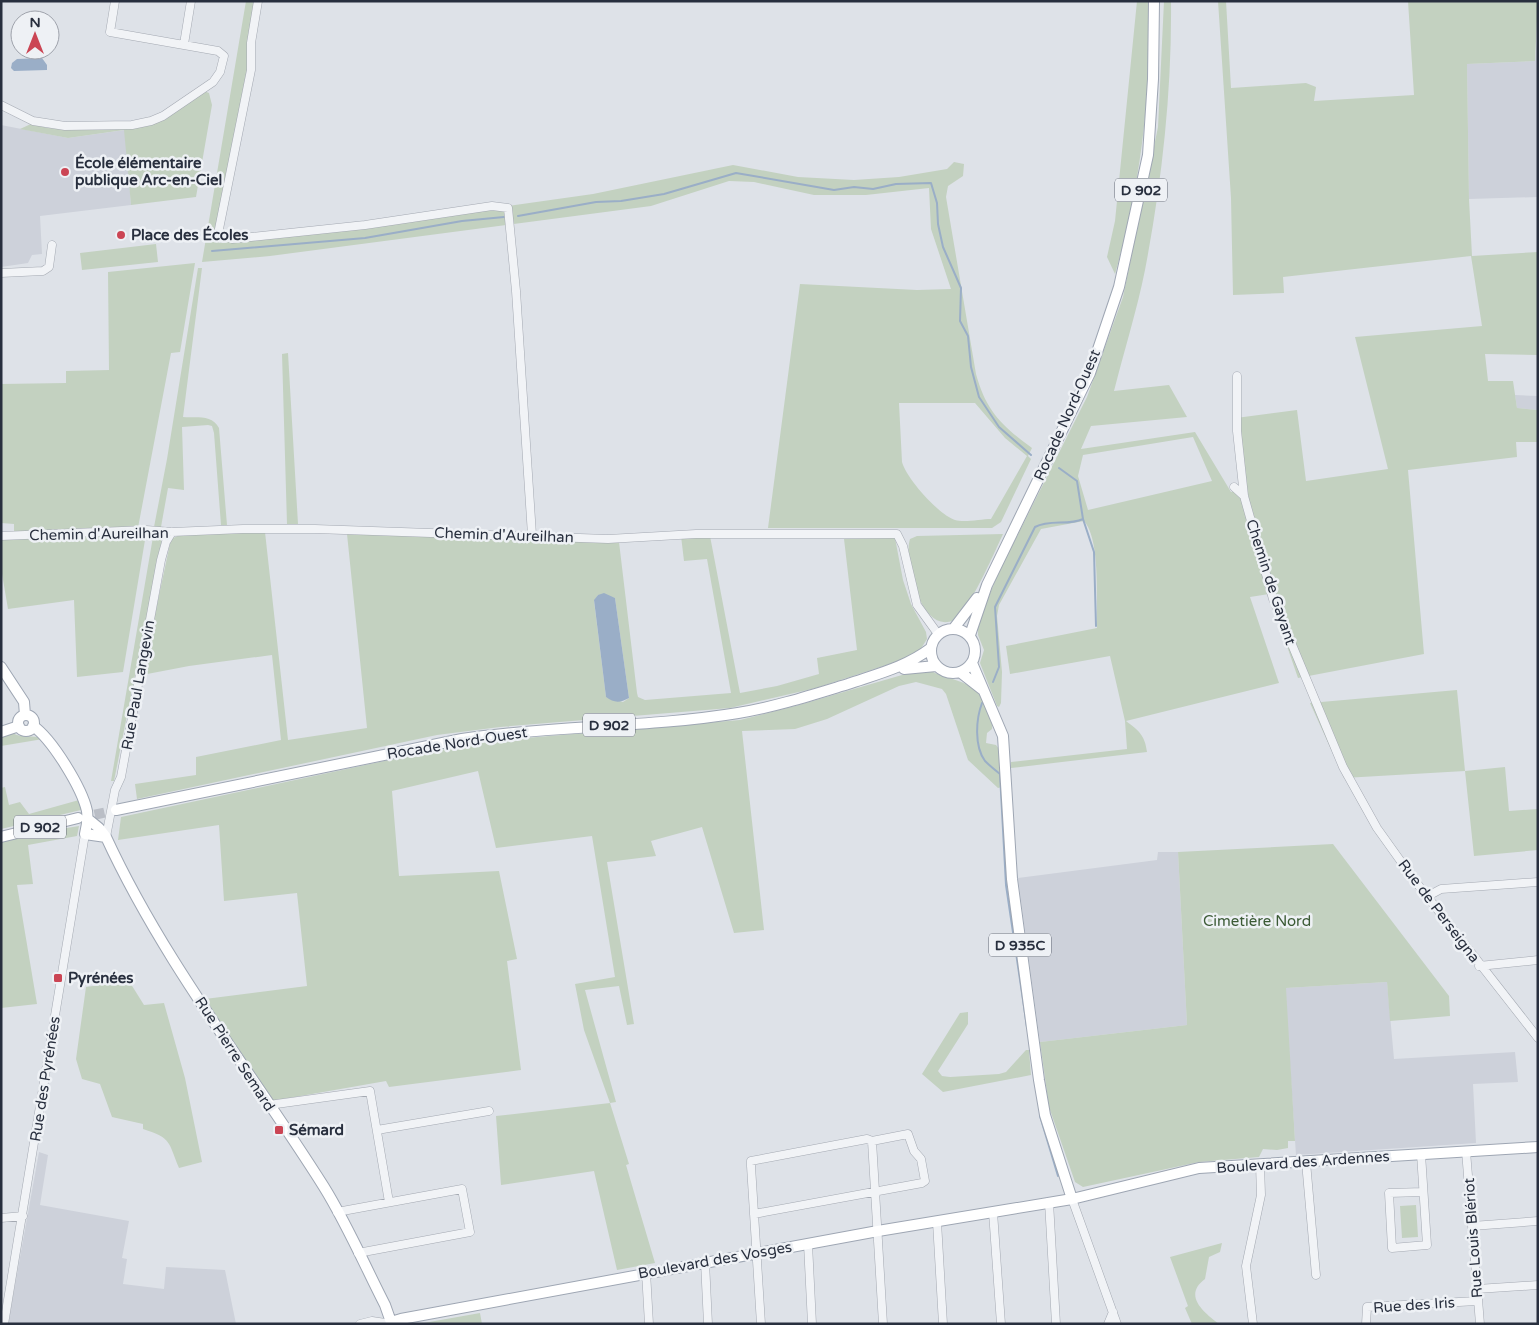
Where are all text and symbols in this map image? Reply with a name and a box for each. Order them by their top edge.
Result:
north arrow [10,10,60,60]
text: N [29,14,41,31]
place label: École élémentaire publique Arc-en-Ciel [75,153,222,190]
marker: École élémentaire publique Arc-en-Ciel [59,166,71,178]
road number: D 902 [1115,178,1167,202]
place label: Place des Écoles [131,225,248,244]
marker: Place des Écoles [115,229,127,241]
street label: Rocade Nord-Ouest [1030,346,1104,483]
street label: Chemin de Gayant [1242,517,1300,647]
street label: Chemin d'Aureilhan [29,524,169,544]
street label: Chemin d'Aureilhan [434,524,574,546]
street label: Rue Paul Langevin [118,618,158,752]
road number: D 902 [583,714,635,736]
street label: Rocade Nord-Ouest [386,723,529,763]
road number: D 902 [14,816,66,839]
street label: Rue de Perseigna [1394,856,1484,966]
park label: Cimetière Nord [1203,912,1311,930]
road number: D 935C [989,934,1051,956]
place label: Pyrénées [68,969,133,988]
marker: Pyrénées [52,972,64,984]
street label: Rue Pierre Semard [191,993,279,1115]
street label: Rue des Pyrénées [26,1015,64,1143]
place label: Sémard [289,1121,344,1139]
marker: Sémard [273,1124,285,1136]
street label: Boulevard des Ardennes [1216,1147,1390,1177]
street label: Rue Louis Blériot [1460,1177,1486,1299]
street label: Boulevard des Vosges [637,1238,793,1282]
street label: Rue des Iris [1372,1293,1456,1317]

